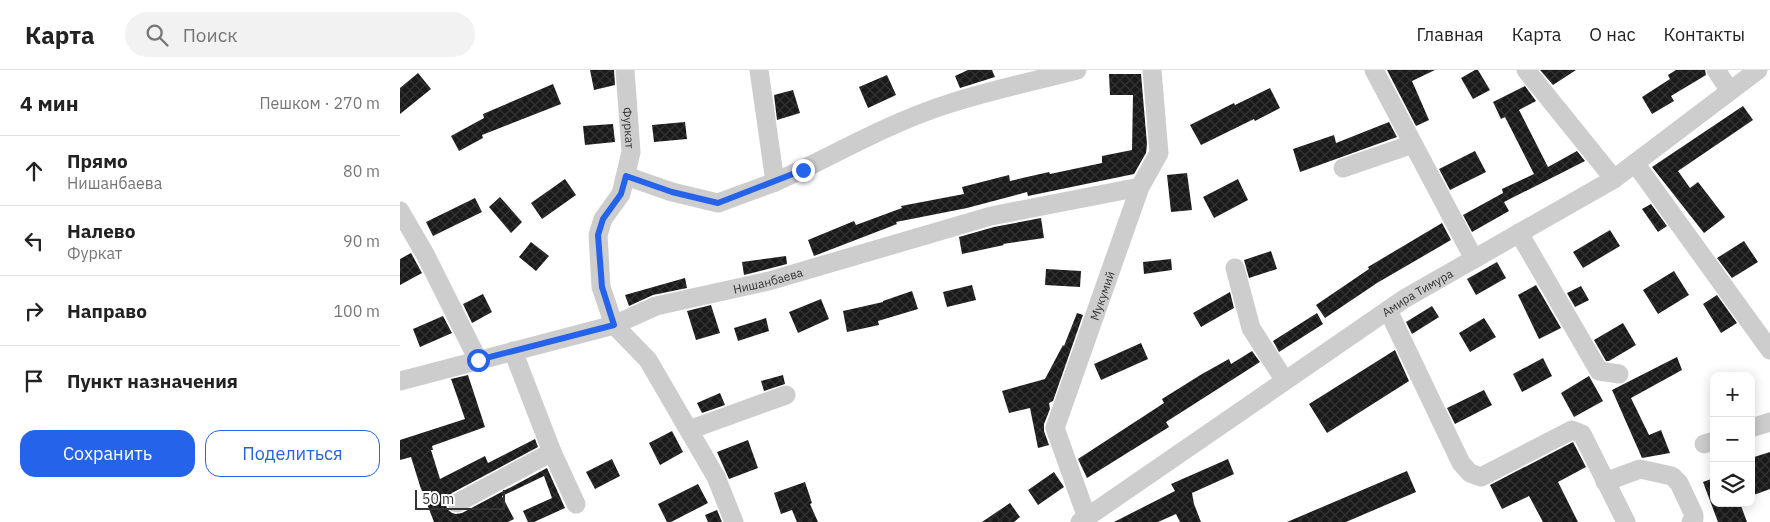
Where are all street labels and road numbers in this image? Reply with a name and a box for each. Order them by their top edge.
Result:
street label: Фуркат [620,107,638,149]
street label: Нишанбаева [731,264,805,296]
street label: Амира Тимура [1379,265,1456,320]
street label: Мукумий [1086,269,1117,322]

